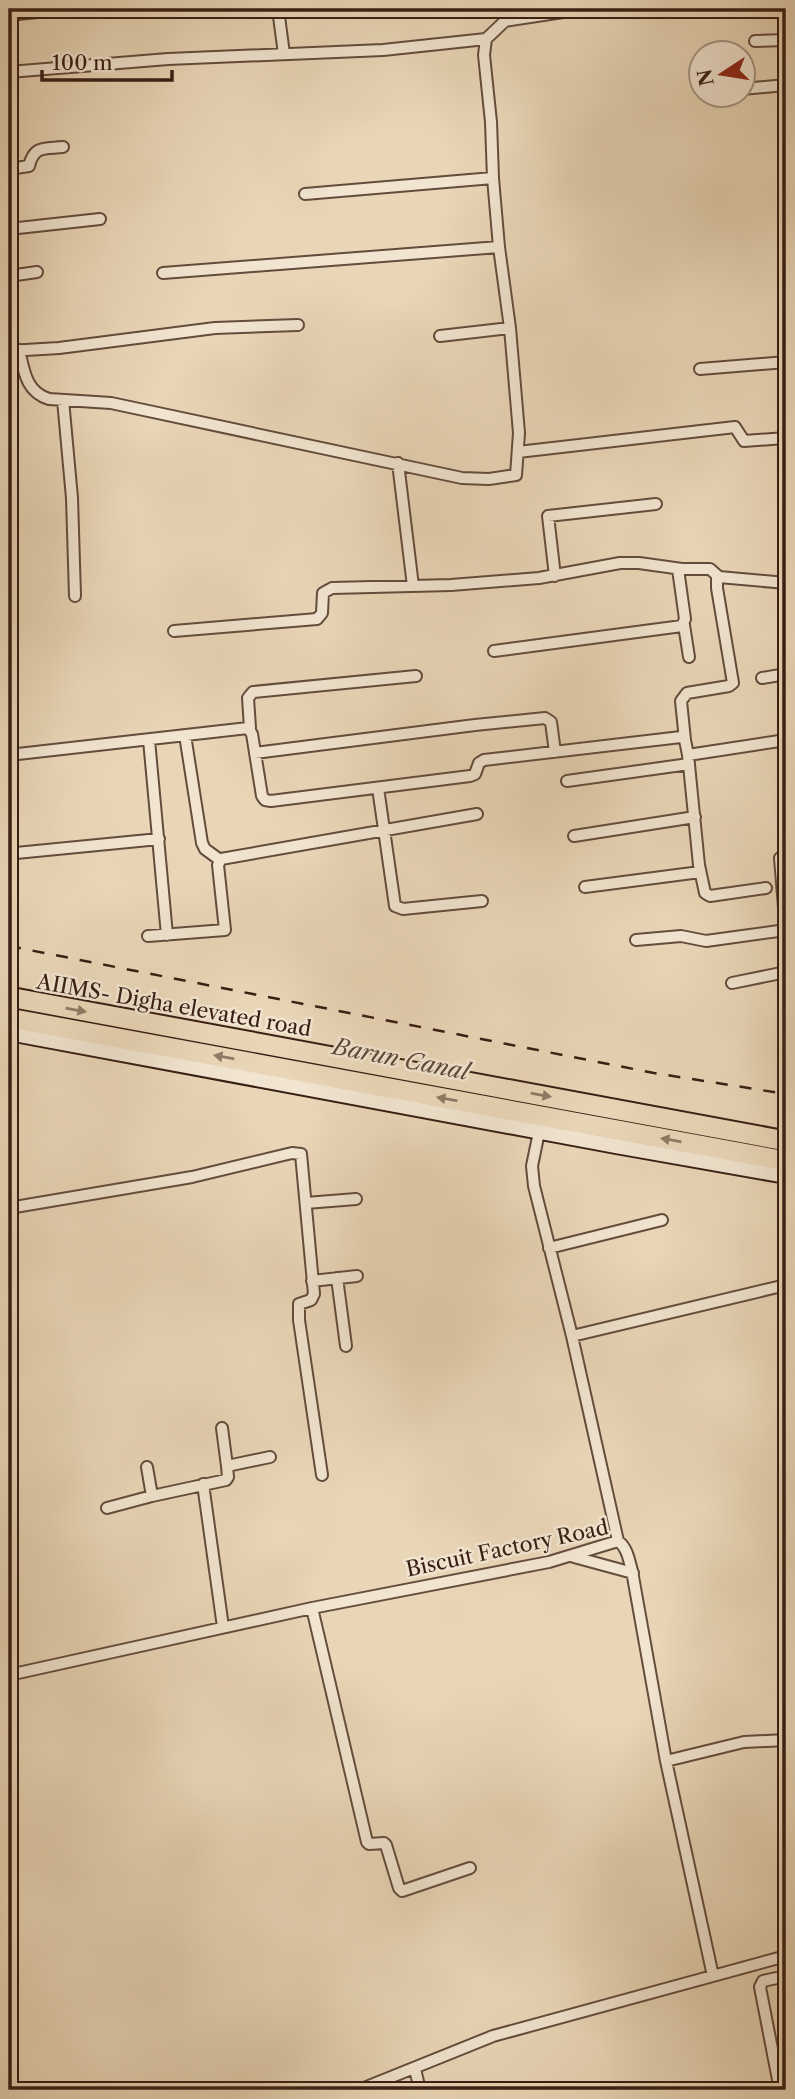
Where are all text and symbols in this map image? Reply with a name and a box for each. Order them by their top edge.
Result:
scale bar [42,38,172,82]
north arrow [686,38,756,108]
text: 100 m [52,50,113,75]
text: N [693,67,719,88]
street label: AIIMS- Digha elevated road [34,968,314,1042]
one-way arrow [65,1004,87,1015]
water label: Barun Canal [328,1032,474,1086]
one-way arrow [212,1051,234,1062]
one-way arrow [530,1090,552,1101]
one-way arrow [436,1093,458,1104]
one-way arrow [660,1134,682,1145]
street label: Biscuit Factory Road [404,1514,611,1582]

